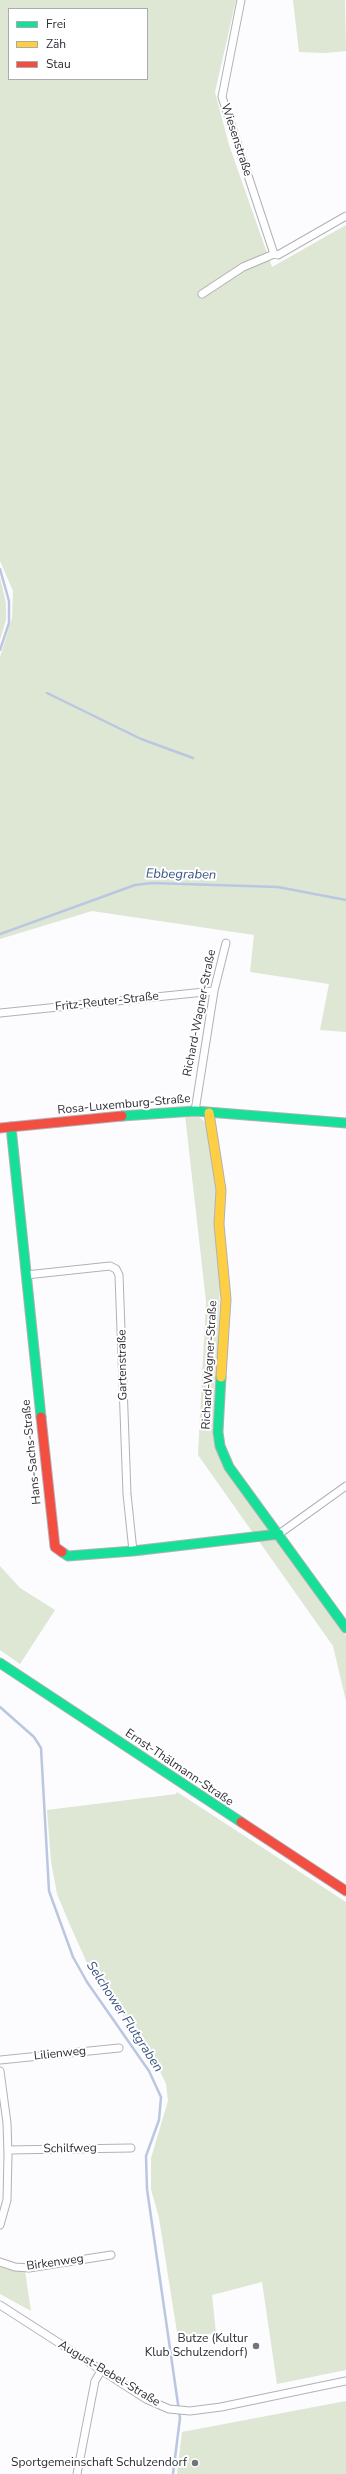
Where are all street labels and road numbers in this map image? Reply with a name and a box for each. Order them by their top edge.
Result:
street label: Wiesenstraße [217,102,255,178]
street label: Richard-Wagner-Straße [181,948,219,1078]
street label: Fritz-Reuter-Straße [54,989,160,1015]
street label: Rosa-Luxemburg-Straße [57,1092,191,1118]
street label: Richard-Wagner-Straße [199,1300,221,1430]
street label: Gartenstraße [115,1329,131,1401]
street label: Hans-Sachs-Straße [19,1399,45,1505]
street label: Ernst-Thälmann-Straße [122,1726,236,1810]
street label: Lilienweg [33,2044,87,2064]
street label: Schilfweg [43,2141,97,2157]
street label: Birkenweg [25,2252,85,2274]
street label: August-Bebel-Straße [55,2338,163,2410]

